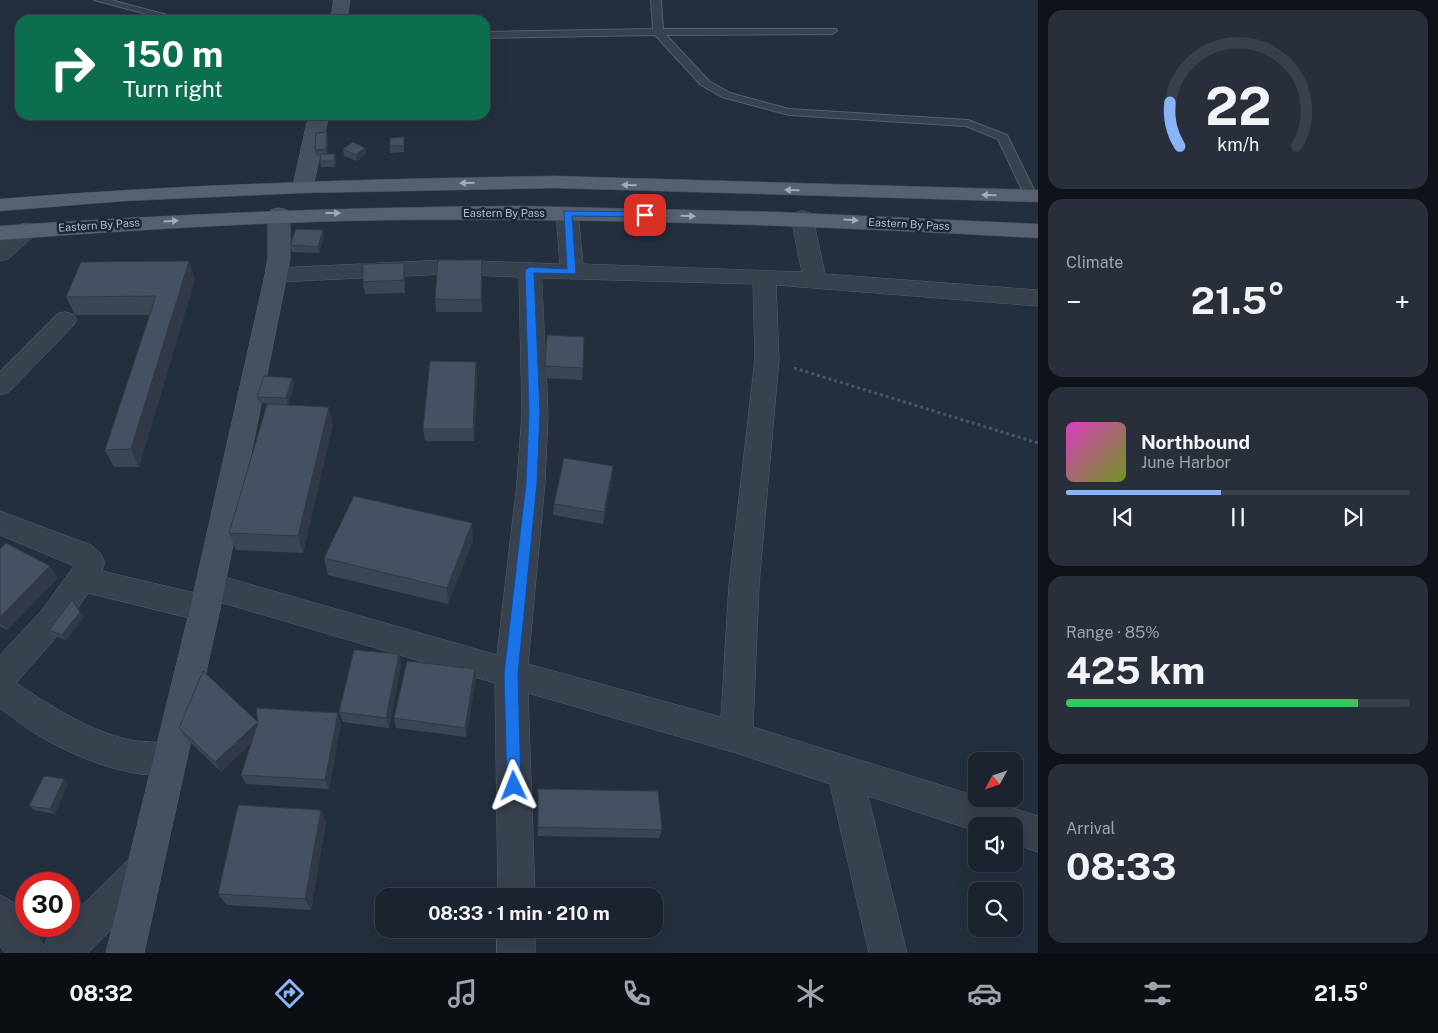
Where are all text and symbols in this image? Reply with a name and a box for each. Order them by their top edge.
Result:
text: 150 m [123,34,223,75]
icon: right [40,35,105,100]
text: Turn right [123,76,223,102]
text: 22 [1205,76,1271,137]
text: km/h [1217,134,1259,155]
one-way arrow [459,179,475,187]
one-way arrow [621,181,637,189]
one-way arrow [784,186,800,194]
one-way arrow [981,190,997,198]
pin [624,194,666,236]
icon: arrive [631,201,659,229]
street label: Eastern By Pass [463,207,545,219]
one-way arrow [325,209,341,217]
one-way arrow [680,212,696,220]
street label: Eastern By Pass [58,216,141,234]
one-way arrow [163,216,179,224]
street label: Eastern By Pass [868,216,951,232]
one-way arrow [843,217,859,225]
text: Climate [1066,253,1123,272]
text: 21.5° [1191,278,1285,323]
text: − [1066,285,1082,318]
text: + [1394,285,1410,318]
text: Northbound [1141,431,1250,453]
text: June Harbor [1141,453,1231,472]
icon: previous [1109,503,1137,531]
icon: pause [1224,503,1252,531]
icon: next [1339,503,1367,531]
text: Range · 85% [1066,623,1160,642]
text: 425 km [1066,648,1205,693]
north arrow [968,752,1022,808]
map controls [968,752,1023,937]
position arrow [487,759,539,811]
button: sound [968,817,1023,872]
text: Arrival [1066,819,1115,838]
text: 08:33 [1066,844,1177,889]
speed limit sign: 30 [15,872,80,937]
button: search [968,882,1023,937]
text: 08:33 · 1 min · 210 m [428,902,610,924]
icon: directions [272,976,307,1011]
icon: music [445,976,480,1011]
icon: phone [619,976,654,1011]
icon: climate [793,976,828,1011]
icon: car [967,976,1002,1011]
icon: filters [1140,976,1175,1011]
text: 08:32 [69,980,133,1006]
text: 21.5° [1314,980,1369,1006]

